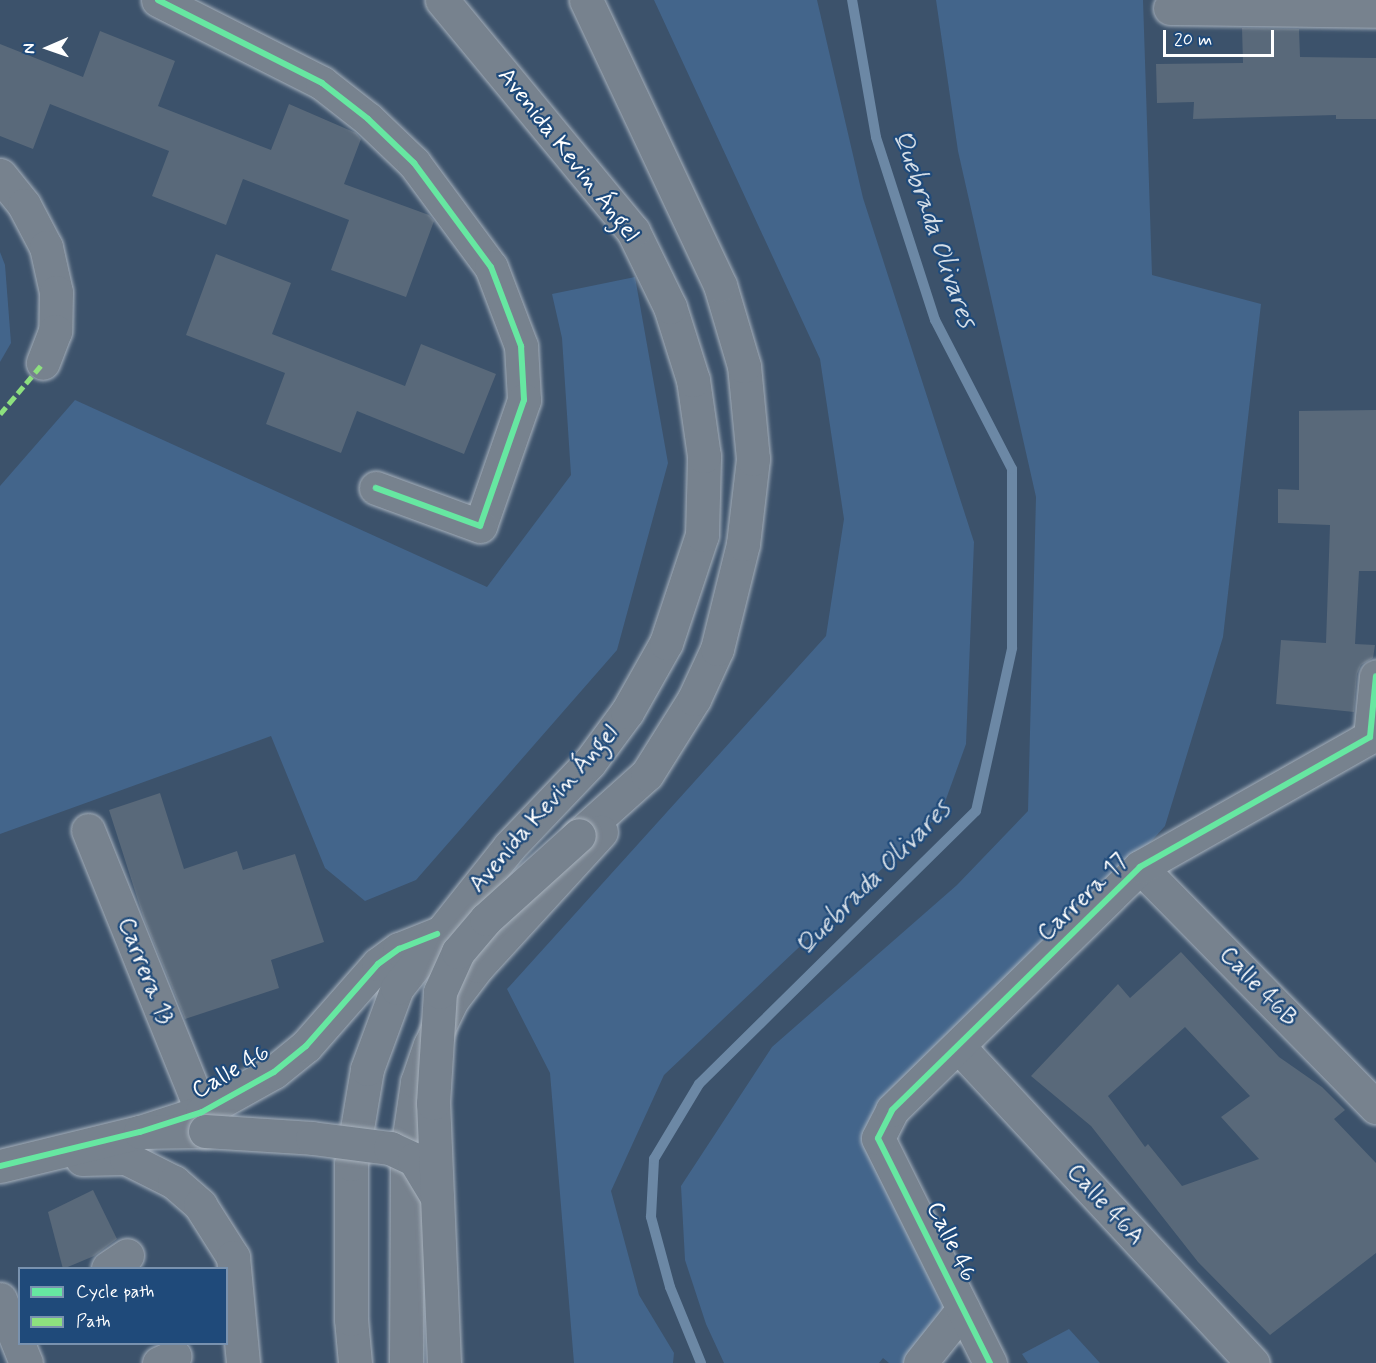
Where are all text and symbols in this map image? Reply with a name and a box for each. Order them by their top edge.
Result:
north arrow [18,18,78,78]
scale bar [1166,18,1277,56]
text: 20 m [1174,28,1212,52]
text: N [19,43,40,54]
street label: Avenida Kevin Ángel [491,62,645,248]
water label: Quebrada Olivares [885,126,981,332]
street label: Avenida Kevin Ángel [463,719,625,899]
water label: Quebrada Olivares [790,795,958,963]
street label: Carrera 17 [1032,848,1134,948]
street label: Carrera 13 [111,913,179,1029]
street label: Calle 46B [1213,941,1303,1033]
street label: Calle 46 [187,1038,275,1106]
street label: Calle 46A [1060,1158,1150,1252]
street label: Calle 46 [919,1197,983,1287]
legend [18,1267,228,1345]
text: Cycle path [76,1280,154,1304]
text: Path [76,1310,111,1334]

